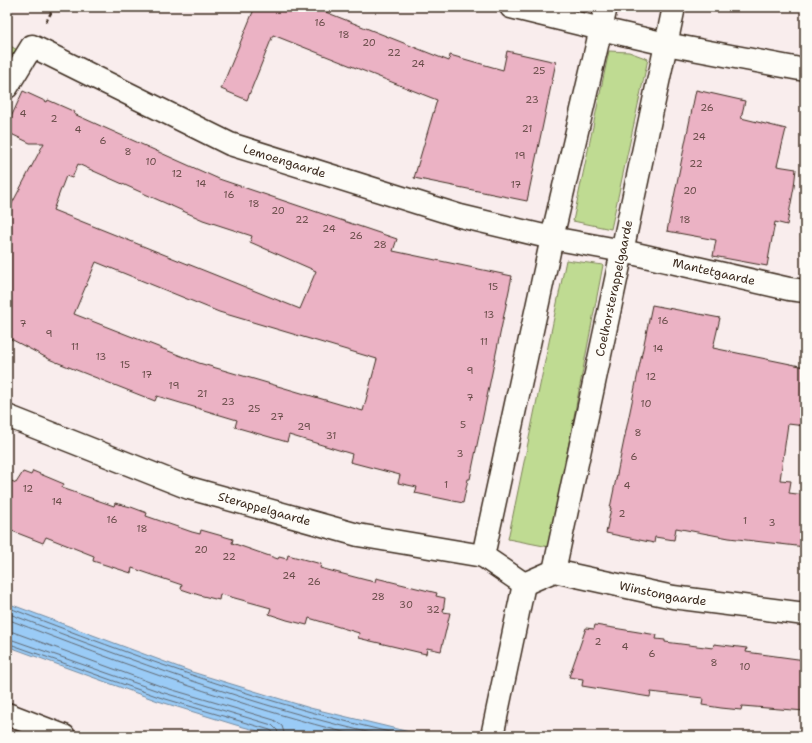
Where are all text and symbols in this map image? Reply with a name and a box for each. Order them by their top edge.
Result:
house number: 16 [315,16,325,29]
house number: 18 [338,28,350,41]
house number: 20 [362,36,376,49]
house number: 22 [387,46,401,59]
house number: 24 [411,57,425,70]
house number: 25 [533,64,545,77]
house number: 23 [525,93,539,106]
house number: 26 [700,101,714,114]
house number: 4 [20,107,27,120]
house number: 2 [51,112,58,125]
house number: 21 [522,122,532,135]
house number: 4 [75,123,82,136]
house number: 24 [692,130,706,143]
house number: 6 [100,134,107,147]
street label: Lemoengaarde [241,141,328,182]
house number: 8 [125,145,132,158]
house number: 19 [515,149,525,162]
house number: 10 [146,155,156,168]
house number: 22 [689,157,703,170]
house number: 12 [172,167,182,180]
house number: 14 [196,177,206,190]
house number: 17 [511,178,521,191]
house number: 20 [683,184,697,197]
house number: 16 [224,188,234,201]
house number: 18 [248,197,260,210]
house number: 20 [271,204,285,217]
house number: 22 [295,213,309,226]
house number: 18 [679,213,691,226]
street label: Coelhorsterappelgaarde [592,218,636,358]
house number: 24 [322,222,336,235]
house number: 26 [349,229,363,242]
house number: 28 [373,238,387,251]
street label: Mantetgaarde [671,255,757,289]
house number: 15 [488,280,498,293]
house number: 13 [484,308,494,321]
house number: 16 [658,314,668,327]
house number: 7 [20,317,27,330]
house number: 9 [46,327,53,340]
house number: 11 [480,335,488,348]
house number: 11 [71,340,79,353]
house number: 14 [653,342,663,355]
house number: 13 [96,350,106,363]
house number: 15 [120,358,130,371]
house number: 9 [467,364,474,377]
house number: 17 [142,368,152,381]
house number: 12 [646,370,656,383]
house number: 19 [169,379,179,392]
house number: 21 [197,387,207,400]
house number: 7 [467,391,474,404]
house number: 23 [221,395,235,408]
house number: 10 [641,397,651,410]
house number: 25 [248,402,260,415]
house number: 27 [270,410,284,423]
house number: 5 [460,418,466,431]
house number: 29 [297,420,311,433]
house number: 8 [635,426,642,439]
house number: 31 [326,429,336,442]
house number: 3 [457,447,464,460]
house number: 6 [631,450,638,463]
house number: 1 [444,478,448,491]
house number: 4 [624,479,631,492]
house number: 12 [23,482,33,495]
street label: Sterappelgaarde [216,488,313,530]
house number: 14 [52,495,62,508]
house number: 2 [619,507,626,520]
house number: 16 [107,513,117,526]
house number: 1 [743,514,747,527]
house number: 3 [769,516,776,529]
house number: 18 [136,522,148,535]
house number: 20 [194,543,208,556]
house number: 22 [222,550,236,563]
house number: 24 [282,569,296,582]
house number: 26 [307,575,321,588]
street label: Winstongaarde [618,577,708,609]
house number: 28 [371,590,385,603]
house number: 30 [399,598,413,611]
house number: 32 [426,603,440,616]
house number: 2 [595,635,602,648]
house number: 4 [622,640,629,653]
house number: 6 [649,647,656,660]
house number: 8 [711,656,718,669]
house number: 10 [740,660,750,673]

